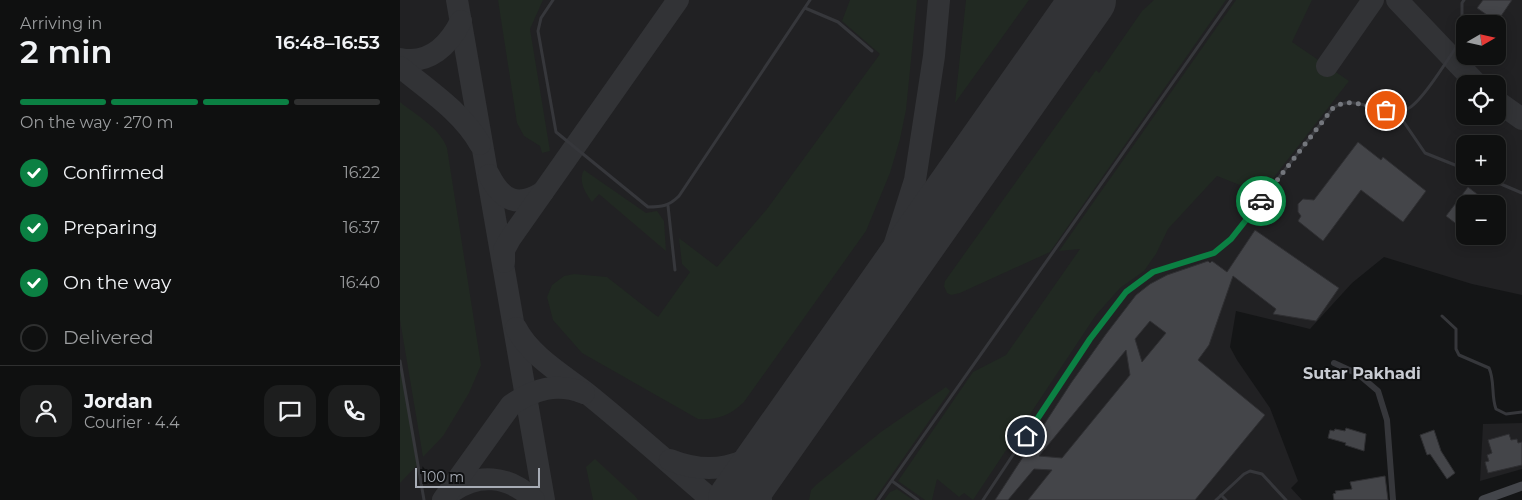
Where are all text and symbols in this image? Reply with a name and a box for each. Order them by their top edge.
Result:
text: Arriving in [20,14,102,33]
north arrow [1456,15,1506,65]
map controls [1456,15,1506,245]
text: 16:48–16:53 [276,31,380,54]
text: 2 min [20,32,112,71]
button: locate [1456,75,1506,125]
pin [1365,89,1407,131]
icon: bag [1372,96,1400,124]
text: On the way · 270 m [20,113,174,132]
button: + [1456,135,1506,185]
icon: check [20,159,48,187]
text: Confirmed [63,161,164,184]
text: 16:22 [343,163,380,182]
courier [1236,176,1286,226]
icon: car [1247,187,1275,215]
button: − [1456,195,1506,245]
icon: check [20,214,48,242]
text: Preparing [63,216,158,239]
text: 16:37 [343,218,380,237]
icon: check [20,269,48,297]
text: On the way [63,271,171,294]
text: 16:40 [340,273,380,292]
text: Delivered [63,326,154,349]
district label: Sutar Pakhadi [1303,364,1421,383]
button: person [20,385,72,437]
button: chat [264,385,316,437]
button: phone [328,385,380,437]
text: Jordan [84,390,153,413]
text: Courier · 4.4 [84,413,180,432]
pin [1005,415,1047,457]
icon: home [1012,422,1040,450]
scale bar [415,465,540,488]
text: 100 m [422,468,464,486]

